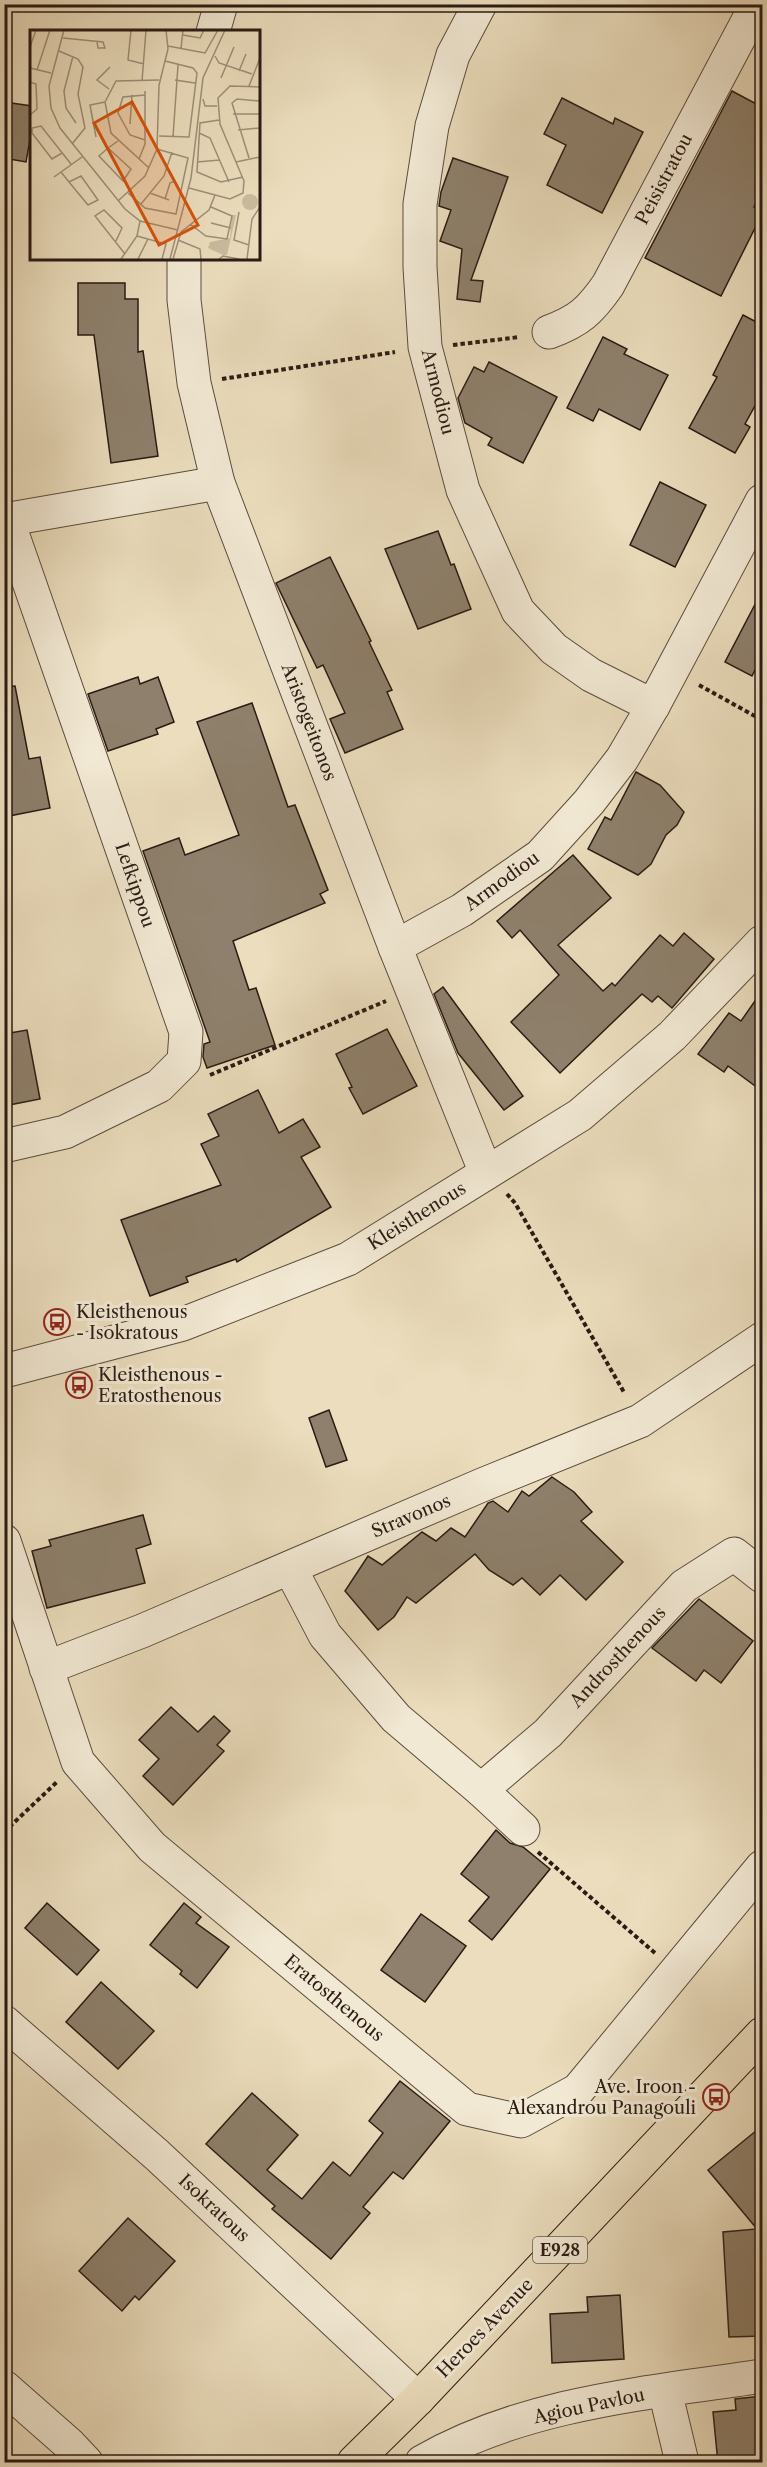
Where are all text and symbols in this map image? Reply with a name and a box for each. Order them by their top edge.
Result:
inset map [30,30,260,260]
street label: Peisistratou [631,130,697,228]
street label: Armodiou [417,346,459,437]
street label: Aristogeitonos [276,659,341,784]
street label: Lefkippou [110,840,160,930]
street label: Armodiou [459,846,544,916]
street label: Kleisthenous [364,1177,470,1255]
place label: Kleisthenous - Isokratous [76,1301,188,1344]
bus stop icon: Kleisthenous - Isokratous [42,1307,72,1337]
place label: Kleisthenous - Eratosthenous [98,1364,223,1407]
bus stop icon: Kleisthenous - Eratosthenous [64,1370,94,1400]
street label: Stravonos [368,1489,454,1543]
street label: Androsthenous [565,1602,671,1713]
street label: Eratosthenous [280,1950,388,2046]
place label: Ave. Iroon - Alexandrou Panagouli [506,2076,697,2119]
bus stop icon: Ave. Iroon - Alexandrou Panagouli [701,2082,731,2112]
street label: Isokratous [174,2170,254,2246]
road number: E928 [533,2237,587,2263]
street label: Heroes Avenue [432,2274,538,2382]
street label: Agiou Pavlou [531,2384,647,2429]

